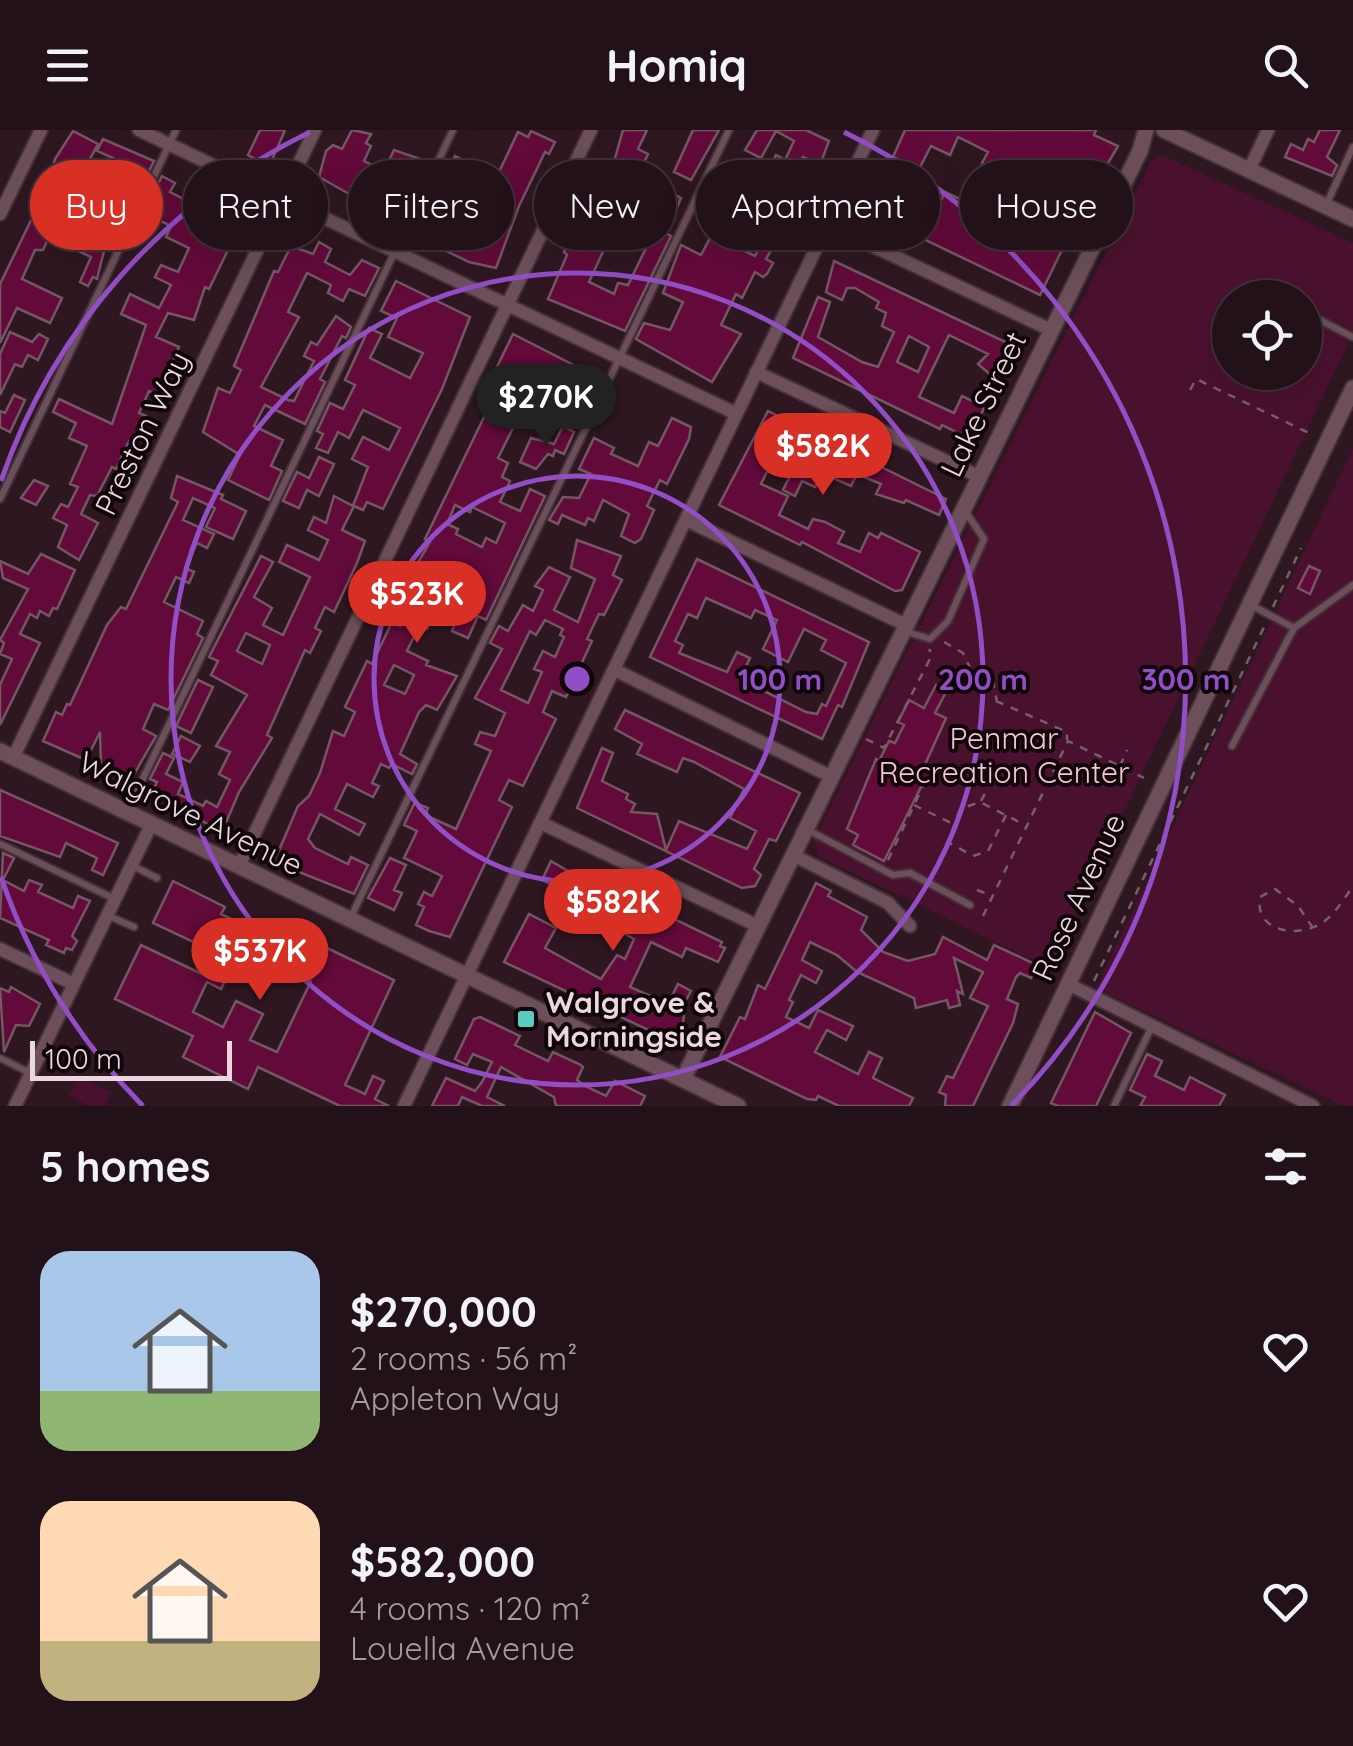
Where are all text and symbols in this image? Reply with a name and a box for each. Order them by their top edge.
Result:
text: Homiq [606,37,747,93]
icon: menu [40,38,95,93]
icon: search [1258,38,1313,93]
chip: Buy [30,160,163,250]
chip: Rent [183,160,328,250]
chip: Filters [348,160,514,250]
chip: New [534,160,676,250]
chip: Apartment [696,160,940,250]
chip: House [960,160,1133,250]
map controls [1212,280,1322,390]
button: locate [1212,280,1322,390]
street label: Lake Street [932,325,1034,483]
street label: Preston Way [86,345,198,521]
pin: $270K [476,364,616,449]
text: $270K [498,376,594,416]
pin: $582K [753,413,893,498]
text: $582K [776,425,870,465]
pin: $523K [347,561,487,646]
text: $523K [370,573,464,613]
text: 100 m [738,660,822,698]
text: 200 m [938,660,1028,698]
text: 300 m [1141,660,1231,698]
centre of rings [559,661,595,697]
park label: Penmar Recreation Center [878,719,1130,791]
street label: Walgrove Avenue [73,742,309,884]
street label: Rose Avenue [1023,807,1133,987]
pin: $582K [543,869,683,954]
text: $582K [566,881,660,921]
pin: $537K [190,918,330,1003]
text: $537K [213,930,307,970]
place label: Walgrove & Morningside [546,983,722,1055]
marker: Walgrove & Morningside [515,1008,537,1030]
scale bar [30,1036,232,1080]
text: 100 m [45,1041,122,1076]
icon: filters [1258,1139,1313,1194]
text: 5 homes [40,1140,211,1193]
text: $270,000 [350,1285,537,1338]
icon: home [120,1291,240,1411]
icon: heart [1258,1324,1313,1379]
text: 2 rooms · 56 m² [350,1338,577,1378]
text: Appleton Way [350,1378,560,1418]
text: $582,000 [350,1535,535,1588]
icon: home [120,1541,240,1661]
icon: heart [1258,1574,1313,1629]
text: 4 rooms · 120 m² [350,1588,590,1628]
text: Louella Avenue [350,1628,575,1668]

